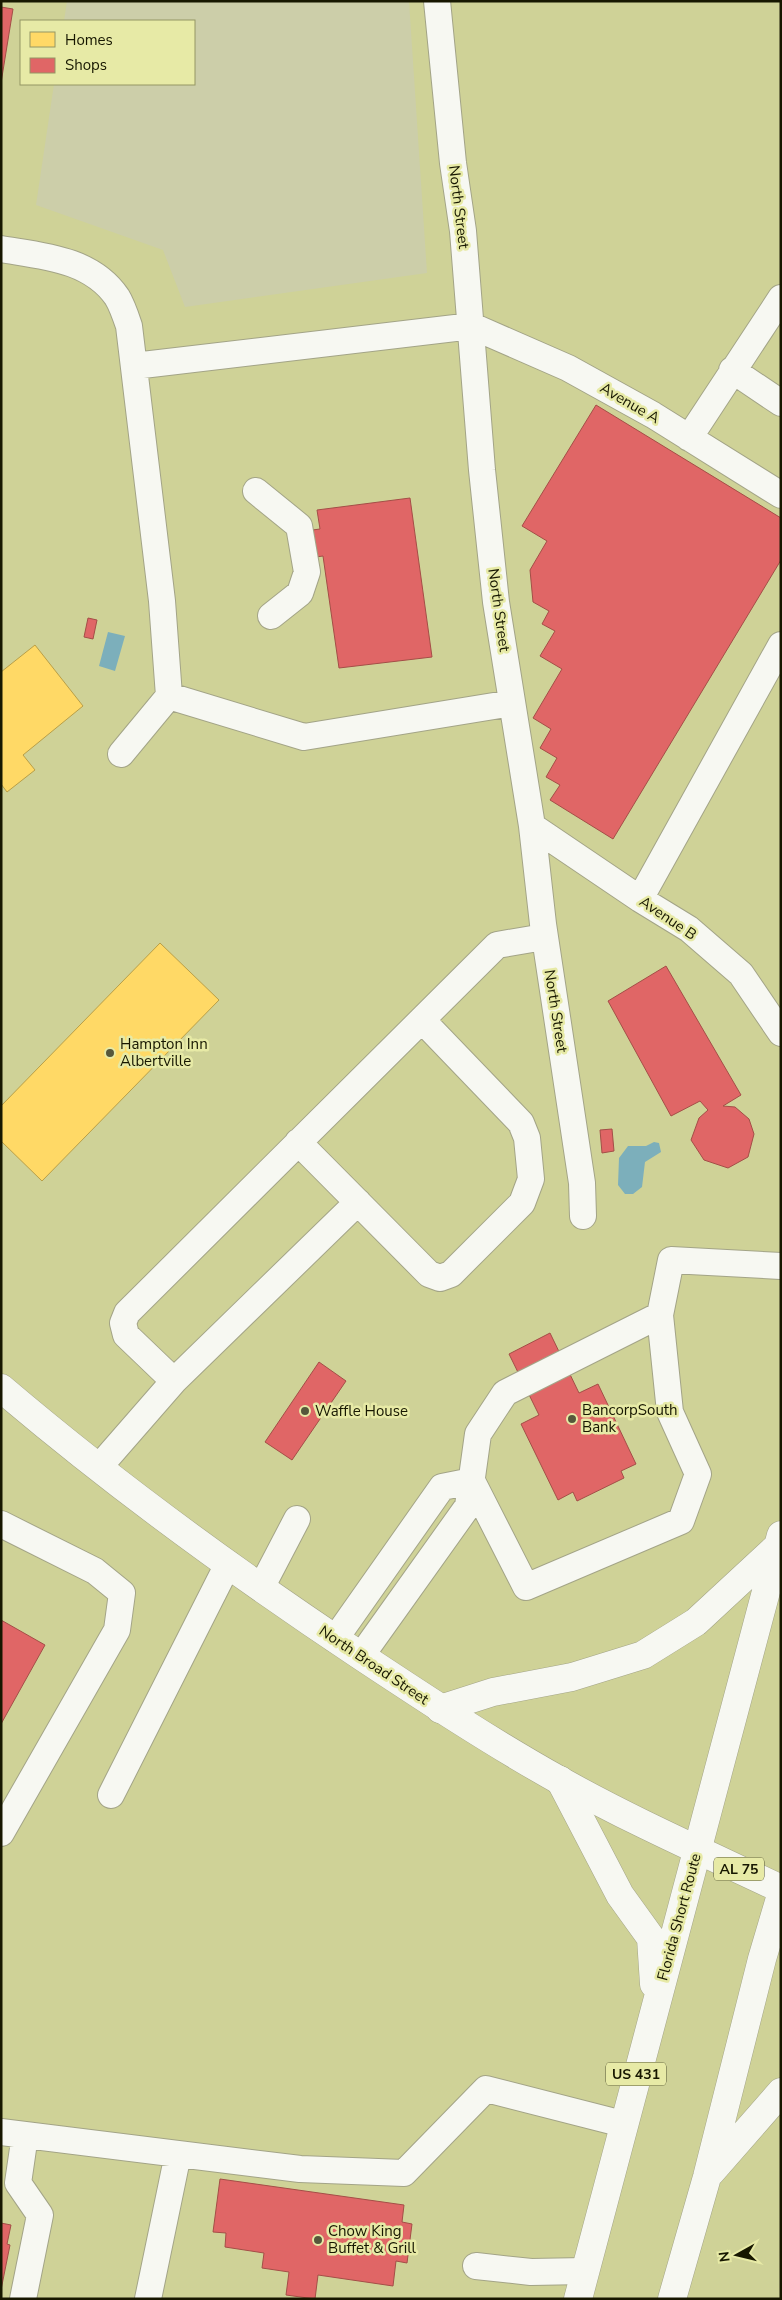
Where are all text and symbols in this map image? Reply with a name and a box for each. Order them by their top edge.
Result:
legend [20,20,195,85]
text: Homes [65,30,113,50]
text: Shops [65,55,107,75]
street label: North Street [444,164,474,251]
street label: Avenue A [596,378,664,428]
street label: North Street [483,567,515,654]
street label: Avenue B [635,892,701,944]
street label: North Street [540,968,573,1055]
place label: Hampton Inn Albertville [120,1034,208,1071]
marker: Hampton Inn Albertville [104,1047,116,1059]
place label: BancorpSouth Bank [582,1400,678,1437]
place label: Waffle House [315,1401,408,1421]
marker: Waffle House [299,1405,311,1417]
marker: BancorpSouth Bank [566,1413,578,1425]
street label: North Broad Street [315,1621,433,1710]
street label: Florida Short Route [652,1851,706,1983]
road number: AL 75 [714,1858,764,1880]
road number: US 431 [606,2062,666,2086]
place label: Chow King Buffet & Grill [328,2221,417,2258]
north arrow [712,2230,762,2280]
marker: Chow King Buffet & Grill [312,2234,324,2246]
text: N [714,2250,735,2263]

